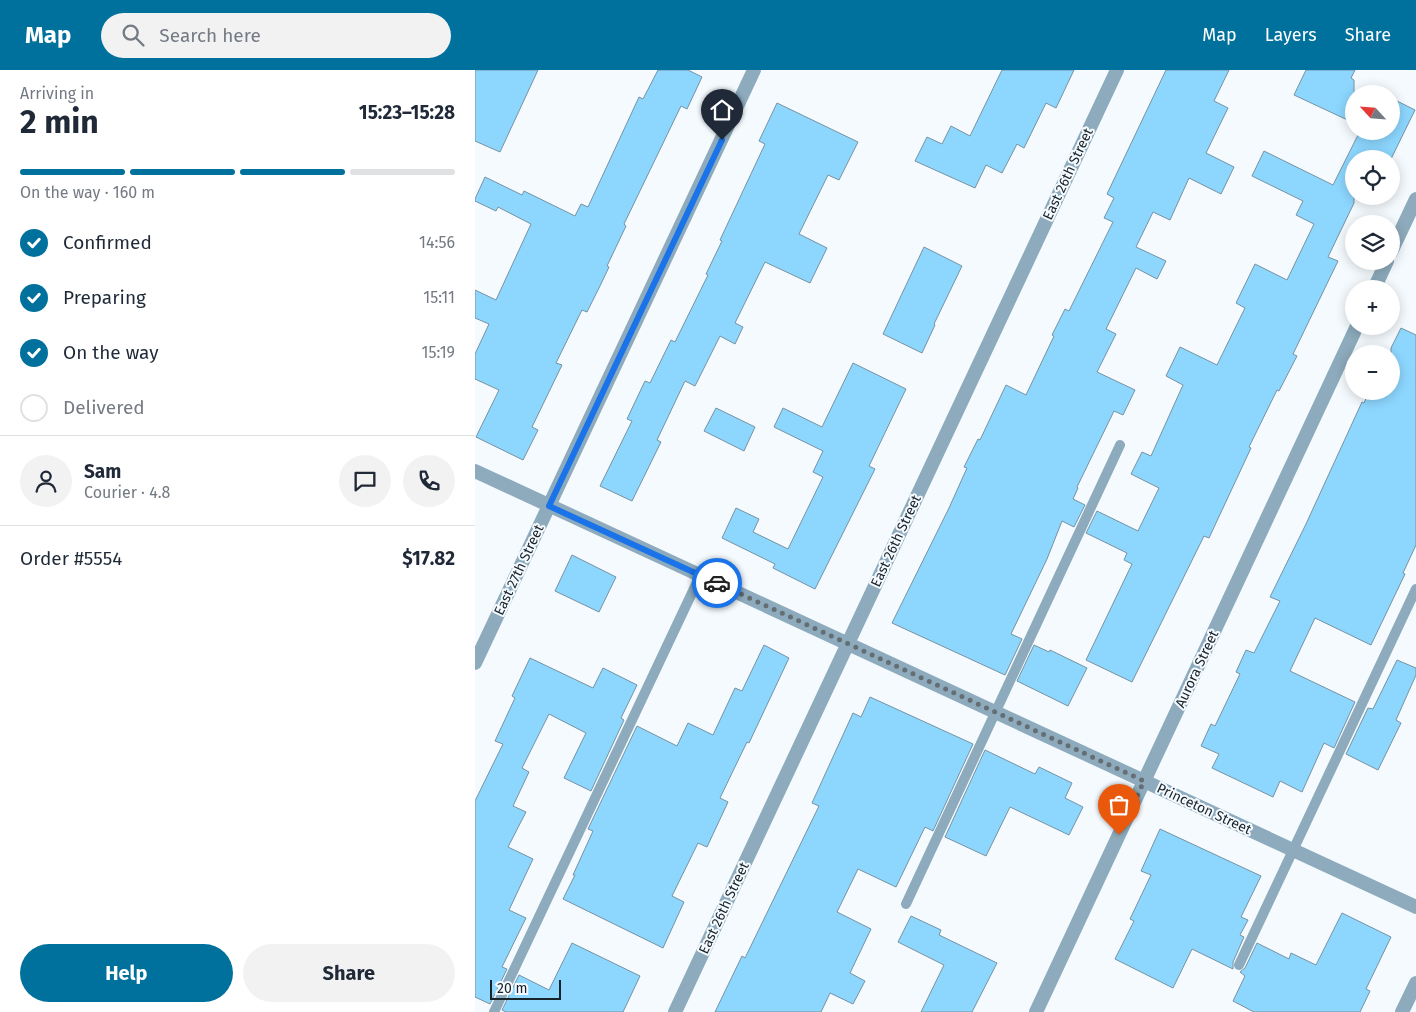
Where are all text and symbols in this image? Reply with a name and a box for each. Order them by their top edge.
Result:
search box [101,13,451,58]
text: Map [25,21,71,49]
icon: search [119,21,147,49]
text: Search here [159,24,261,47]
text: Map [1202,24,1237,46]
text: Layers [1265,24,1317,46]
text: Share [1345,24,1391,46]
text: Arriving in [20,84,94,103]
north arrow [1345,85,1400,140]
map controls [1345,85,1400,400]
pin [701,89,743,140]
icon: home [708,96,736,124]
text: 15:23–15:28 [359,101,455,124]
text: 2 min [20,103,99,141]
street label: East 26th Street [1039,124,1097,223]
button: locate [1345,150,1400,205]
text: On the way · 160 m [20,183,155,202]
button: layers [1345,215,1400,270]
icon: check [20,229,48,257]
text: Confirmed [63,231,152,254]
text: 14:56 [419,233,455,252]
button: + [1345,280,1400,335]
icon: check [20,284,48,312]
text: Preparing [63,286,146,309]
text: 15:11 [423,288,455,307]
icon: check [20,339,48,367]
text: On the way [63,341,159,364]
text: 15:19 [422,343,455,362]
button: − [1345,345,1400,400]
text: Delivered [63,396,145,419]
button: person [20,455,72,507]
button: chat [339,455,391,507]
button: phone [403,455,455,507]
text: Sam [84,460,121,483]
text: Courier · 4.8 [84,483,170,502]
street label: East 26th Street [867,491,925,590]
street label: East 27th Street [491,521,548,618]
text: Order #5554 [20,547,122,570]
text: $17.82 [402,547,455,570]
courier [692,558,742,608]
icon: car [703,569,731,597]
street label: Aurora Street [1172,627,1223,710]
street label: Princeton Street [1154,780,1255,839]
pin [1098,784,1140,835]
icon: bag [1105,791,1133,819]
street label: East 26th Street [695,858,753,957]
button: Help [20,944,233,1002]
button: Share [243,944,455,1002]
scale bar [490,977,561,1000]
text: 20 m [497,980,527,997]

